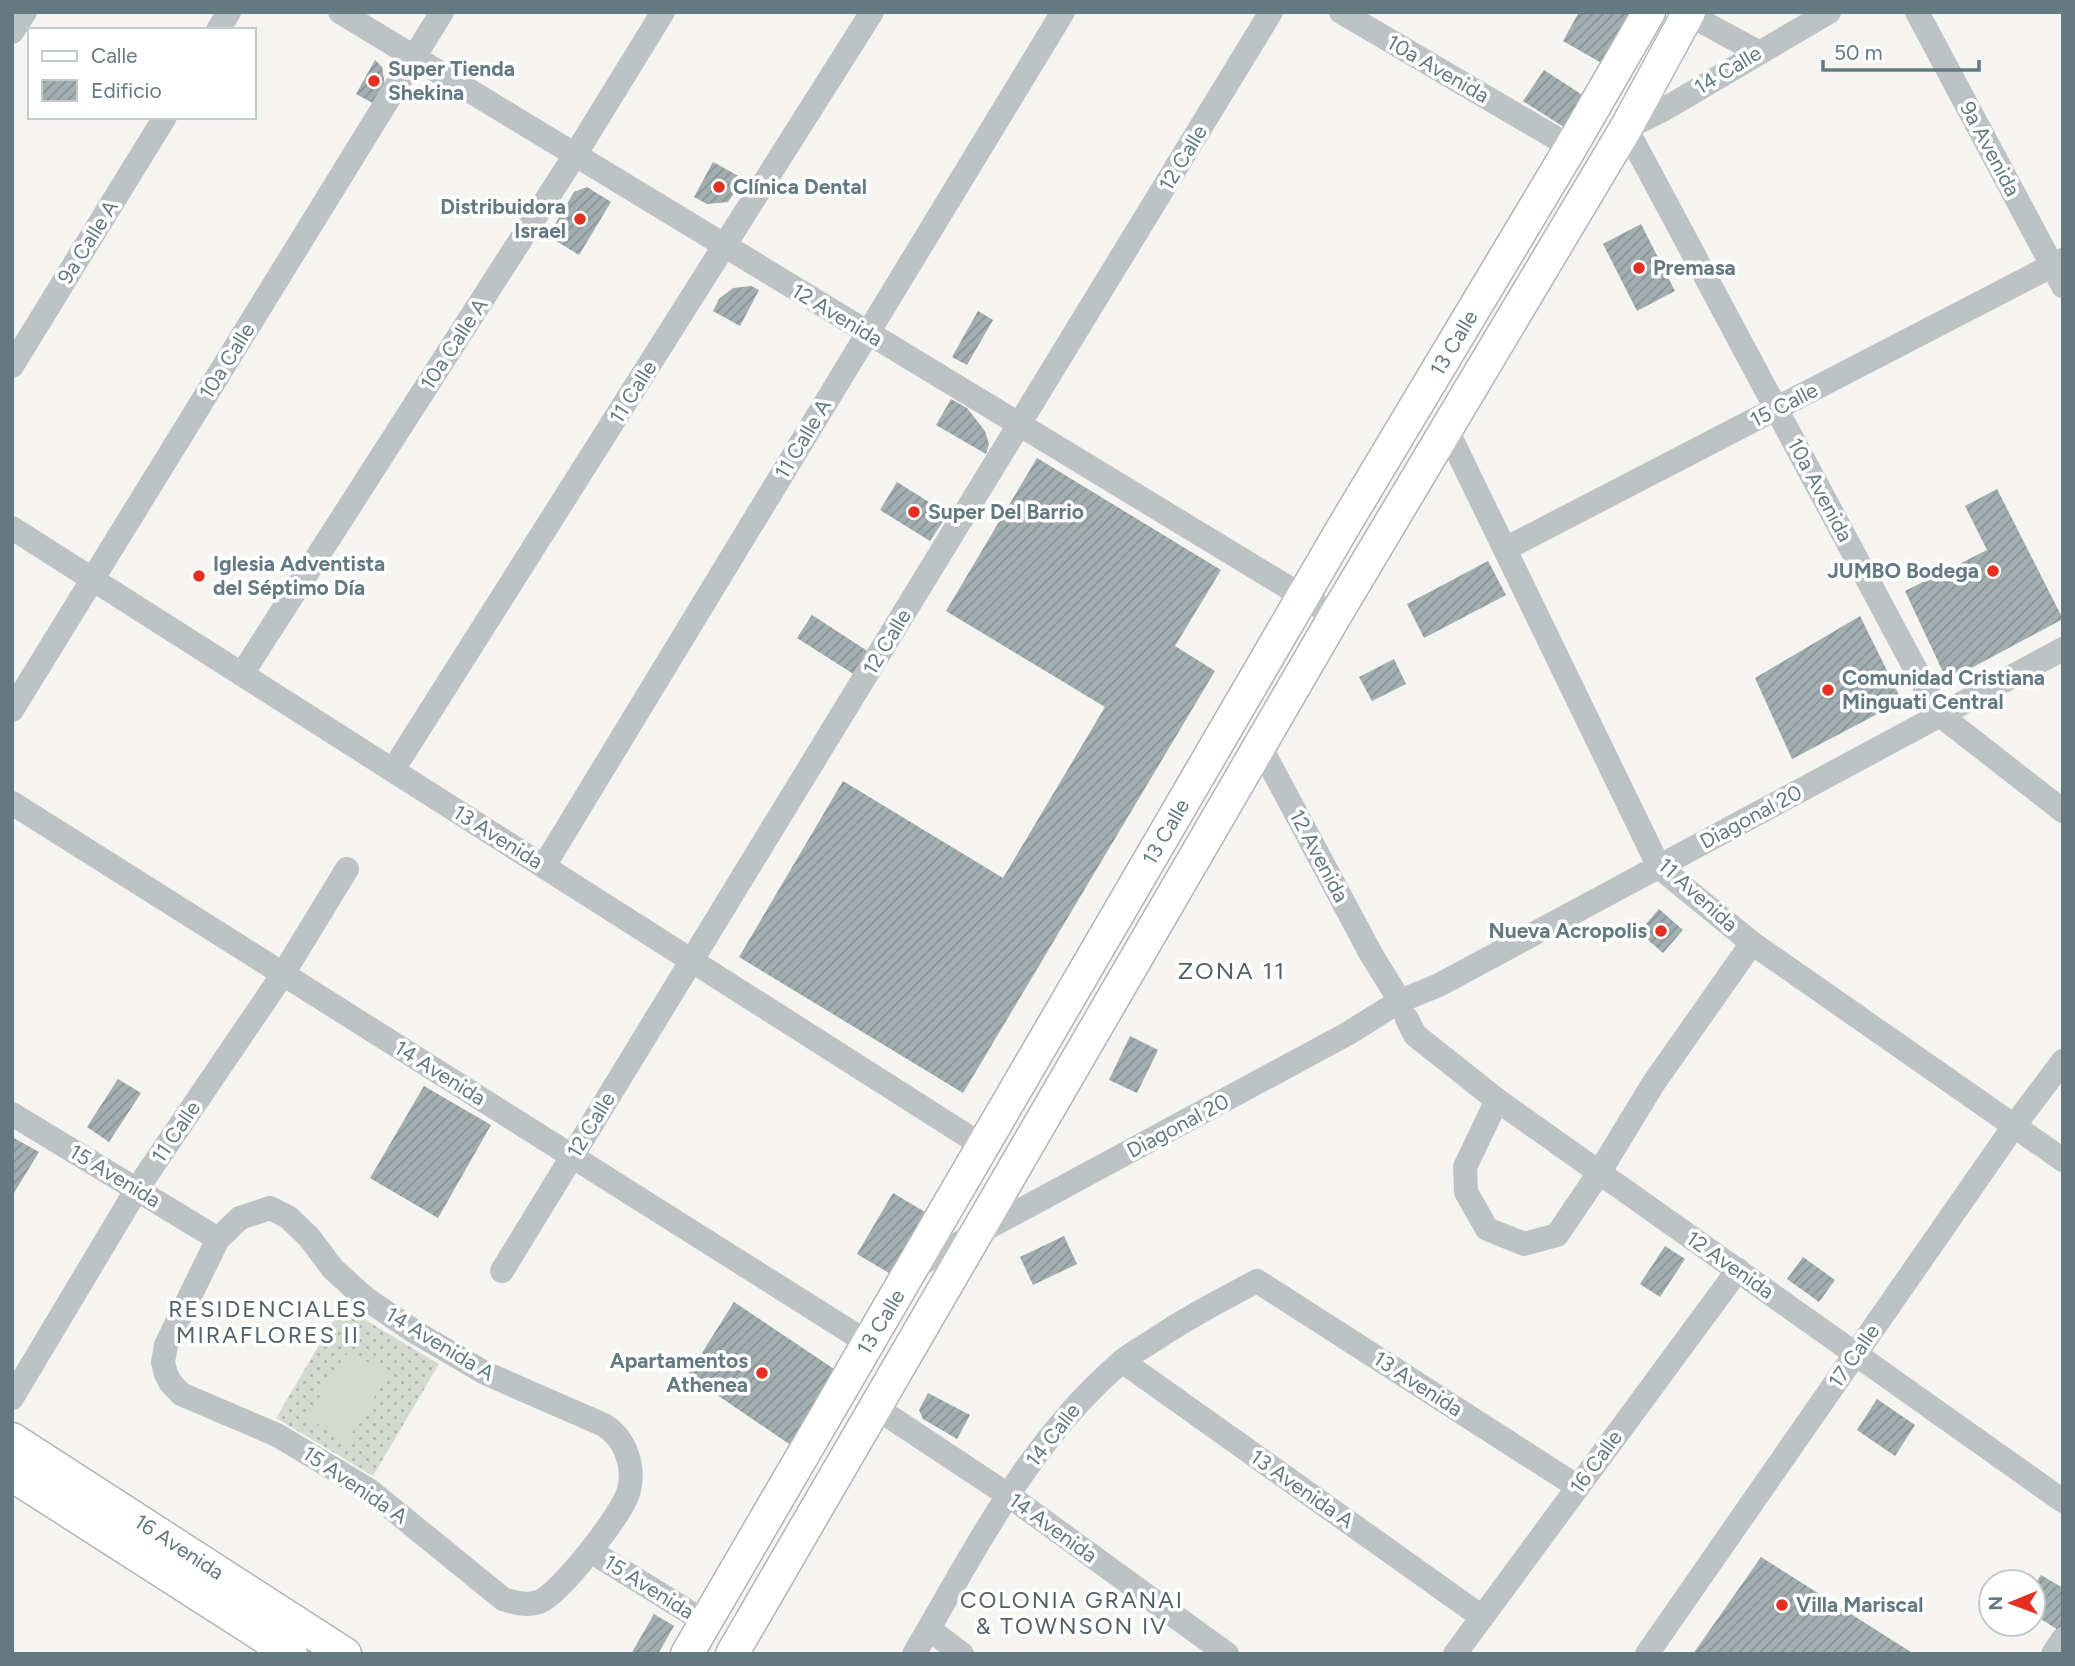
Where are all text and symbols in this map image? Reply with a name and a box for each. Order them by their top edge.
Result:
legend [28,28,256,119]
scale bar [1823,28,1979,72]
street label: 10a Avenida [1383,29,1494,108]
street label: 14 Calle [1690,40,1766,99]
text: 50 m [1834,40,1883,65]
text: Calle [91,43,138,68]
place label: Super Tienda Shekina [388,56,515,105]
marker: Super Tienda Shekina [366,73,382,89]
text: Edificio [91,78,162,103]
street label: 9a Avenida [1955,97,2026,200]
street label: 12 Calle [1153,120,1212,195]
place label: Clínica Dental [733,174,867,199]
marker: Clínica Dental [711,179,727,195]
place label: Distribuidora Israel [440,194,566,243]
street label: 9a Calle A [52,195,123,288]
marker: Distribuidora Israel [572,211,588,227]
place label: Premasa [1653,255,1736,280]
marker: Premasa [1631,260,1647,276]
street label: 12 Avenida [787,278,887,351]
street label: 10a Calle A [415,293,492,394]
street label: 13 Calle [1424,306,1483,380]
street label: 10a Calle [194,318,260,403]
street label: 11 Calle [604,356,661,428]
street label: 15 Calle [1746,377,1822,432]
street label: 11 Calle A [769,394,836,483]
street label: 10a Avenida [1783,434,1858,546]
place label: Super Del Barrio [928,499,1084,524]
marker: Super Del Barrio [906,504,922,520]
place label: Iglesia Adventista del Séptimo Día [213,551,385,600]
place label: JUMBO Bodega [1827,558,1979,583]
marker: JUMBO Bodega [1985,563,2001,579]
marker: Iglesia Adventista del Séptimo Día [191,568,207,584]
street label: 12 Calle [857,604,916,679]
place label: Comunidad Cristiana Minguati Central [1842,665,2045,714]
marker: Comunidad Cristiana Minguati Central [1820,682,1836,698]
street label: Diagonal 20 [1695,779,1806,854]
street label: 13 Calle [1137,794,1194,869]
street label: 13 Avenida [449,799,548,874]
street label: 12 Avenida [1285,805,1354,906]
street label: 11 Avenida [1653,852,1743,937]
place label: Nueva Acropolis [1488,918,1647,943]
marker: Nueva Acropolis [1653,923,1669,939]
district label: ZONA 11 [1178,956,1286,985]
street label: 14 Avenida [390,1035,490,1110]
street label: 12 Calle [561,1087,620,1162]
street label: Diagonal 20 [1122,1088,1233,1163]
street label: 11 Calle [146,1096,205,1167]
street label: 15 Avenida [65,1139,165,1212]
street label: 12 Avenida [1682,1225,1779,1304]
street label: 13 Calle [851,1285,910,1359]
district label: RESIDENCIALES MIRAFLORES II [168,1295,368,1349]
street label: 14 Avenida A [382,1301,499,1386]
street label: 17 Calle [1823,1319,1884,1392]
street label: 13 Avenida [1369,1346,1467,1422]
place label: Apartamentos Athenea [610,1348,748,1397]
marker: Apartamentos Athenea [754,1365,770,1381]
street label: 14 Calle [1020,1398,1085,1471]
street label: 16 Calle [1564,1425,1627,1498]
street label: 15 Avenida A [298,1440,412,1529]
street label: 13 Avenida A [1246,1444,1359,1533]
street label: 14 Avenida [1004,1487,1102,1568]
street label: 16 Avenida [130,1508,229,1585]
street label: 15 Avenida [600,1549,699,1624]
north arrow [1977,1568,2047,1638]
district label: COLONIA GRANAI & TOWNSON IV [960,1586,1184,1640]
place label: Villa Mariscal [1796,1592,1923,1617]
text: N [1984,1596,2007,1611]
marker: Villa Mariscal [1774,1597,1790,1613]

